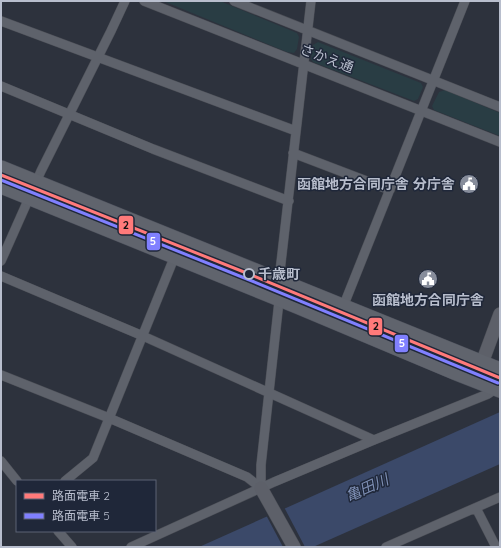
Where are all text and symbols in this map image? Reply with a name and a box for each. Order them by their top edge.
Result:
street label: さかえ通 [298,40,356,76]
public building icon: 函館地方合同庁舎 分庁舎 [458,173,480,195]
place label: 函館地方合同庁舎 分庁舎 [297,175,455,193]
line badge: 2 [118,215,134,235]
text: 2 [123,218,129,232]
line badge: 5 [146,232,161,251]
text: 5 [150,234,156,248]
place label: 千歳町 [258,265,300,283]
marker: 千歳町 [243,268,255,280]
public building icon: 函館地方合同庁舎 [417,268,439,290]
place label: 函館地方合同庁舎 [372,291,484,309]
line badge: 2 [368,317,383,336]
text: 2 [373,319,379,333]
line badge: 5 [394,334,409,353]
text: 5 [399,336,405,350]
water label: 亀田川 [342,469,393,505]
legend [16,480,156,532]
text: 路面電車 2 [52,488,110,503]
text: 路面電車 5 [52,508,110,523]

